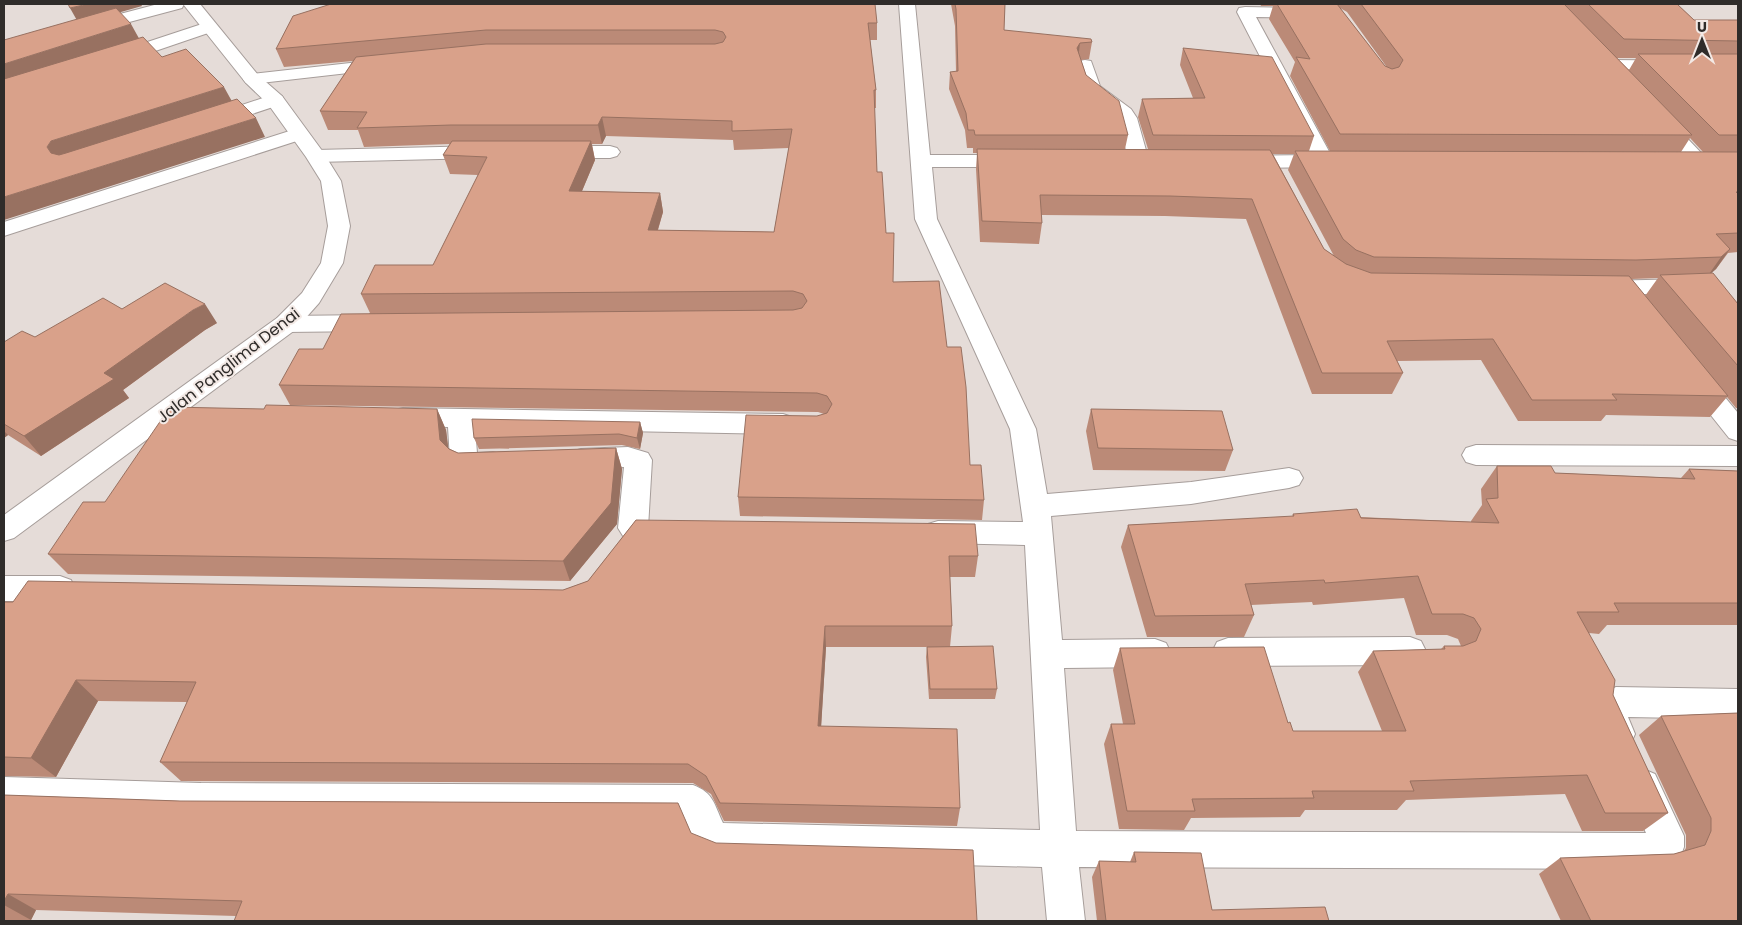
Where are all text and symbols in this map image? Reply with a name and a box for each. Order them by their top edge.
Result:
north arrow [1677,15,1727,65]
text: U [1697,17,1707,37]
street label: Jalan Panglima Denai [152,302,304,428]

